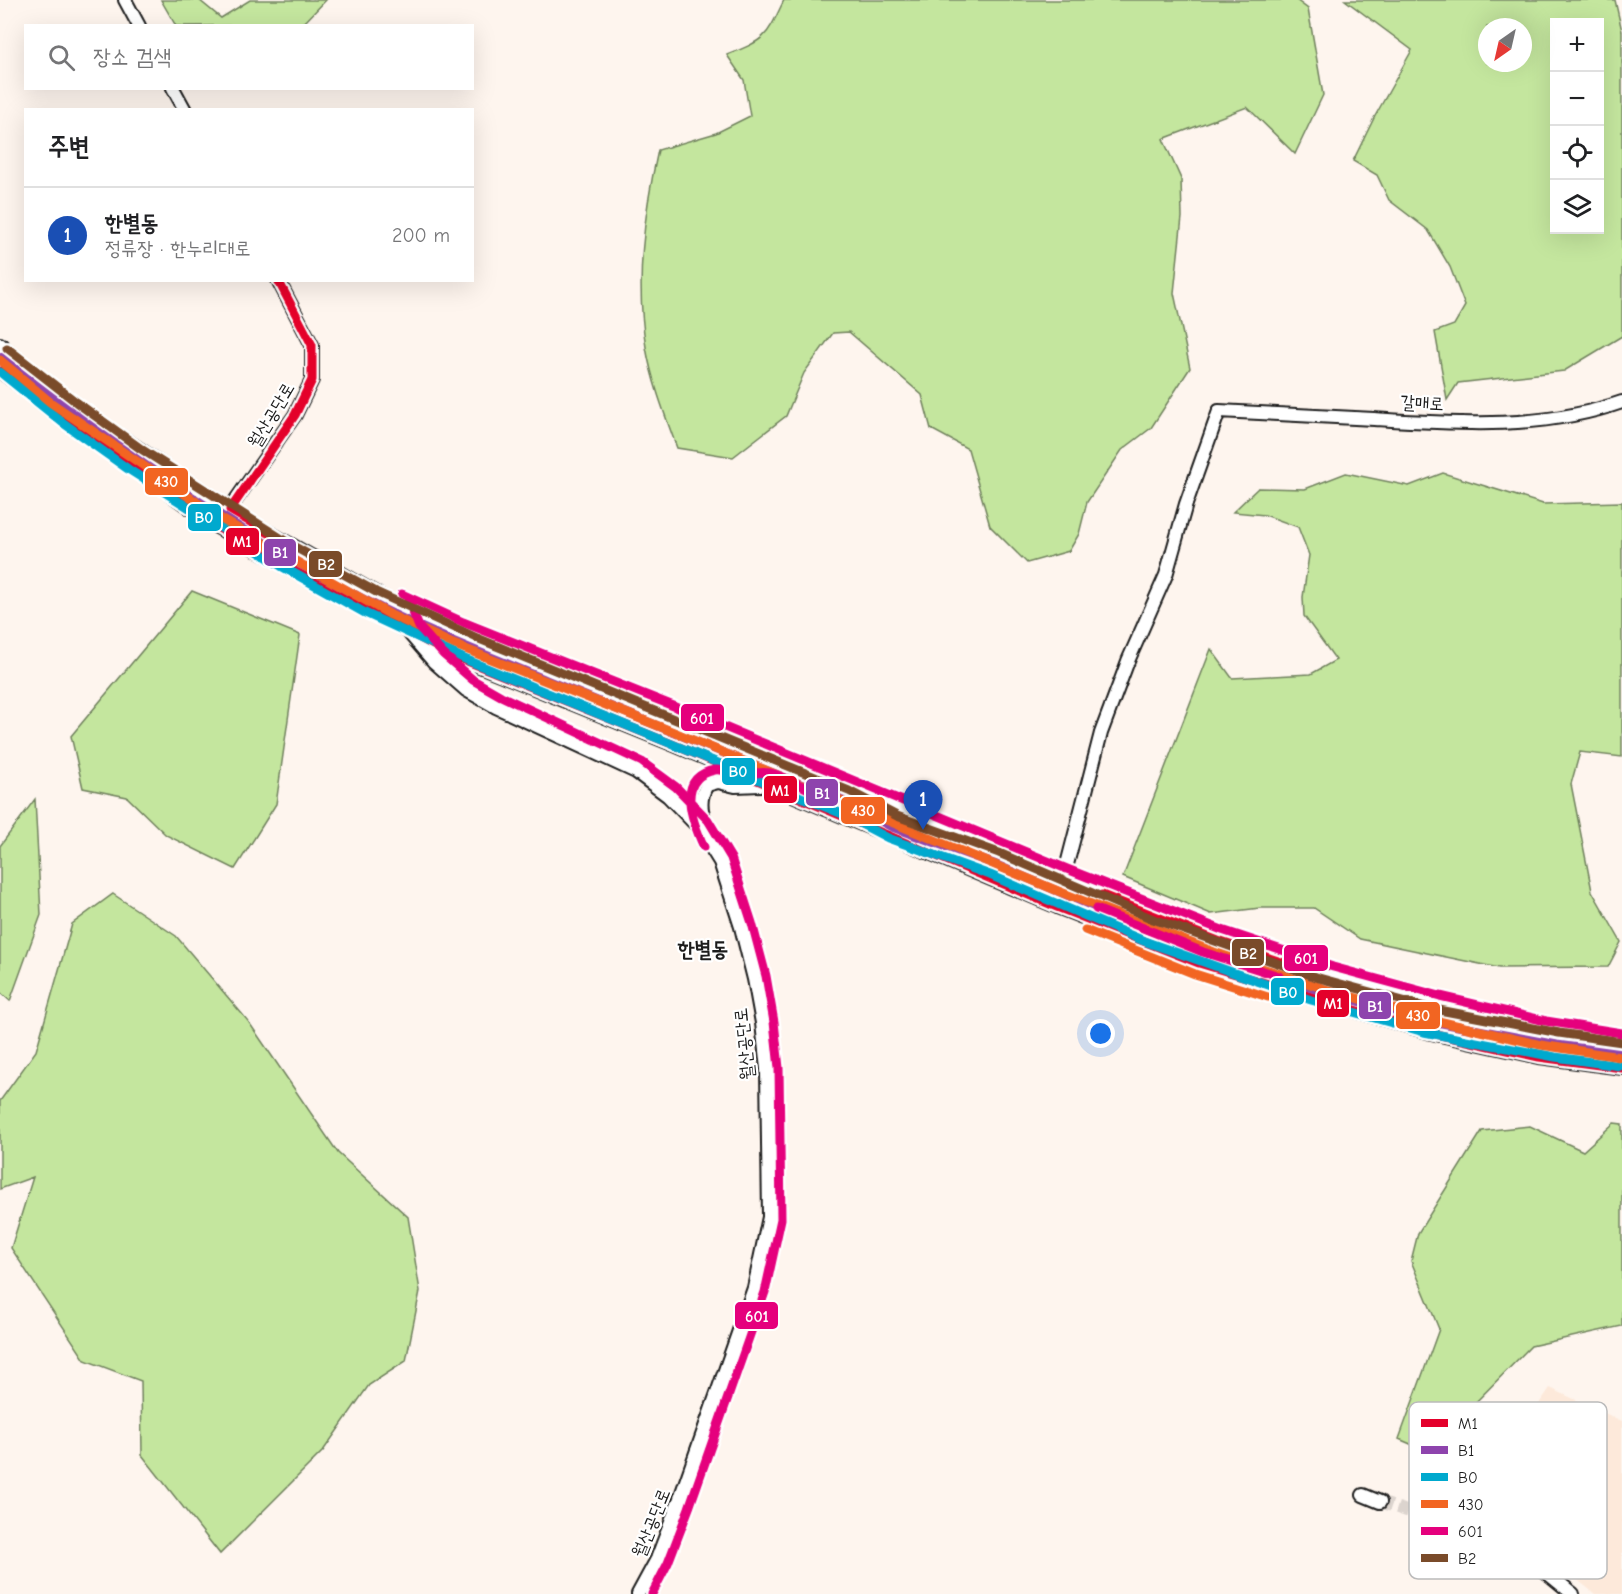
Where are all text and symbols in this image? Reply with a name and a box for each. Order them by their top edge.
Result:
north arrow [1478,18,1532,72]
map controls [1550,18,1604,234]
button: + [1550,18,1604,72]
search box [24,24,474,90]
icon: search [45,41,78,74]
text: 장소 검색 [93,44,171,70]
button: − [1550,72,1604,126]
button: locate [1550,126,1604,180]
text: 주변 [48,132,90,162]
button: layers [1550,180,1604,234]
text: 한별동 [105,210,158,236]
text: 1 [64,224,71,247]
text: 200 m [392,224,450,247]
text: 정류장 · 한누리대로 [105,237,251,260]
street label: 월산공단로 [244,379,299,452]
street label: 갈매로 [1400,392,1444,415]
line badge: 430 [144,467,189,496]
text: 430 [154,473,178,491]
line badge: B0 [187,503,222,532]
text: B0 [195,509,213,527]
line badge: M1 [225,527,260,556]
text: M1 [232,533,252,551]
line badge: B1 [263,538,297,567]
text: B1 [272,544,288,562]
line badge: B2 [308,550,343,578]
text: B2 [317,556,335,574]
line badge: 601 [680,703,725,732]
text: 601 [690,710,714,728]
line badge: B0 [721,757,756,786]
text: B0 [729,763,747,781]
line badge: M1 [763,775,798,804]
line badge: B1 [805,778,839,807]
pin: 1 [904,780,942,830]
text: M1 [770,782,790,800]
text: B1 [814,785,830,803]
line badge: 430 [840,796,886,825]
text: 430 [851,802,875,820]
district label: 한별동 [677,937,728,961]
line badge: B2 [1231,938,1265,967]
line badge: 601 [1283,944,1329,972]
text: B2 [1239,945,1257,963]
text: 601 [1294,950,1318,968]
line badge: B0 [1270,977,1305,1006]
text: B0 [1279,984,1297,1002]
line badge: M1 [1316,989,1350,1018]
line badge: B1 [1358,991,1392,1020]
text: M1 [1323,995,1343,1013]
text: B1 [1367,998,1383,1016]
line badge: 430 [1395,1001,1441,1030]
street label: 월산공단로 [730,1007,759,1081]
text: 430 [1406,1007,1430,1025]
your location [1086,1019,1115,1048]
line badge: 601 [734,1301,779,1330]
text: 601 [745,1308,769,1326]
legend [1409,1402,1607,1579]
text: M1 [1458,1415,1478,1433]
text: B1 [1458,1442,1474,1460]
text: B0 [1458,1469,1478,1487]
street label: 월산공단로 [628,1486,675,1561]
text: 430 [1458,1496,1484,1514]
text: 601 [1458,1523,1483,1541]
text: B2 [1458,1550,1476,1568]

